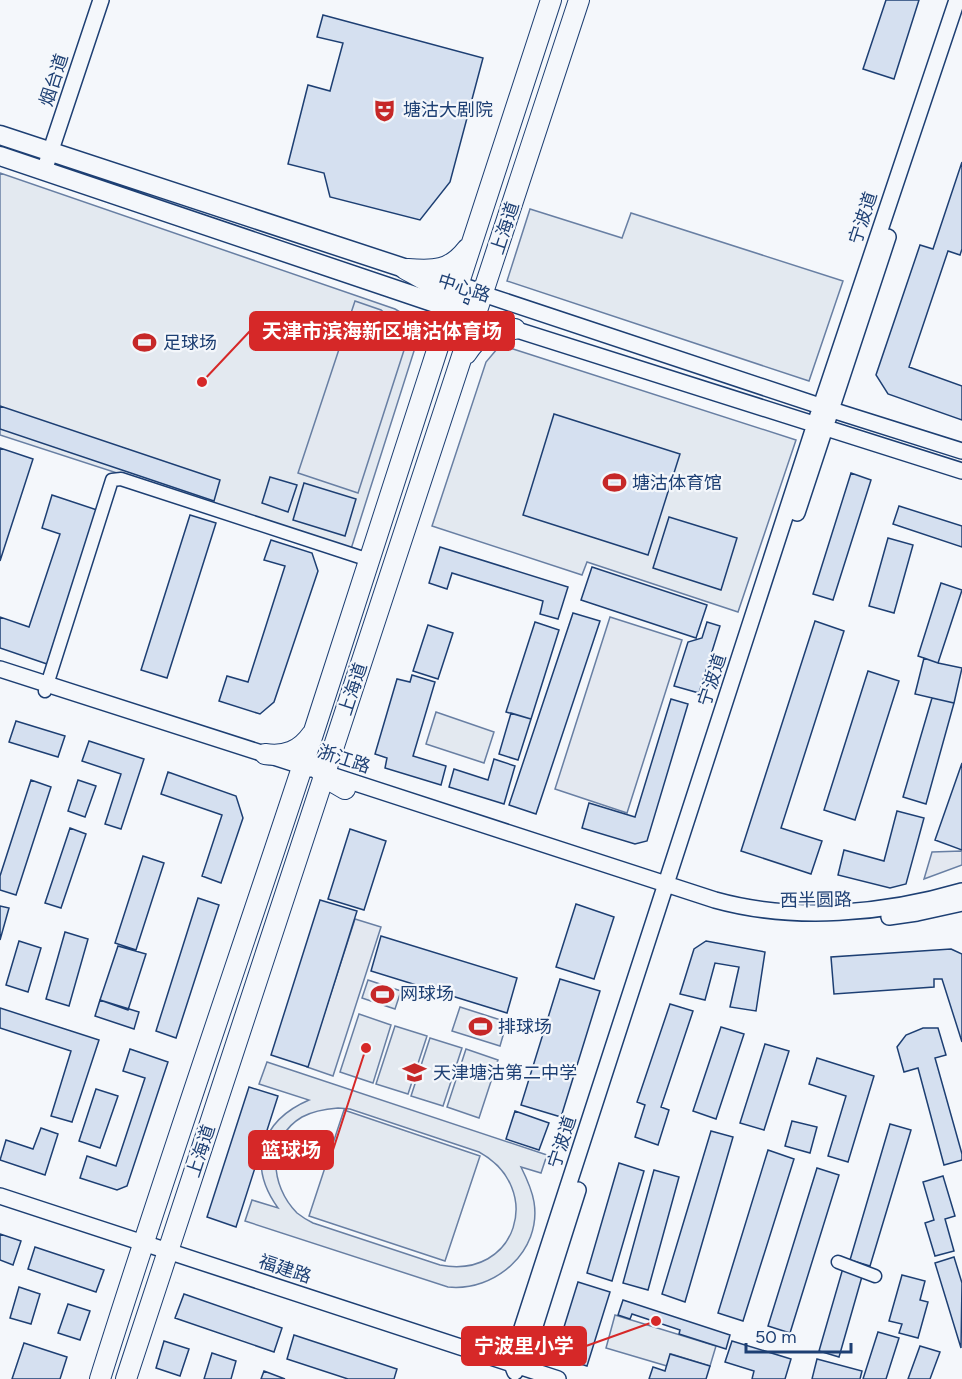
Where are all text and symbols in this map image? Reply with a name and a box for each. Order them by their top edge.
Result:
street label: 烟台道 [35,51,73,109]
theatre icon: 塘沽大剧院 [372,97,398,123]
place label: 塘沽大剧院 [403,99,493,121]
street label: 宁波道 [844,189,882,247]
street label: 上海道 [486,199,524,257]
street label: 中心路 [435,269,493,307]
callout: 天津市滨海新区塘沽体育场 [250,312,514,350]
text: 天津市滨海新区塘沽体育场 [262,319,502,343]
sports icon: 足球场 [132,330,158,356]
place label: 足球场 [163,332,217,354]
sports icon: 塘沽体育馆 [601,470,627,496]
place label: 塘沽体育馆 [632,472,722,494]
street label: 宁波道 [693,651,731,709]
street label: 上海道 [334,660,372,718]
street label: 浙江路 [315,740,373,778]
street label: 西半圆路 [780,888,852,912]
sports icon: 网球场 [369,981,395,1007]
place label: 网球场 [400,983,454,1005]
sports icon: 排球场 [467,1014,493,1040]
place label: 排球场 [498,1016,552,1038]
school or university icon: 天津塘沽第二中学 [402,1060,428,1086]
place label: 天津塘沽第二中学 [433,1062,577,1084]
street label: 宁波道 [543,1113,581,1171]
street label: 上海道 [182,1122,220,1180]
callout: 篮球场 [249,1131,333,1169]
text: 篮球场 [261,1138,321,1162]
street label: 福建路 [256,1250,314,1288]
scale bar [746,1316,851,1354]
text: 50 m [755,1326,797,1348]
callout: 宁波里小学 [462,1327,586,1365]
text: 宁波里小学 [474,1334,574,1358]

